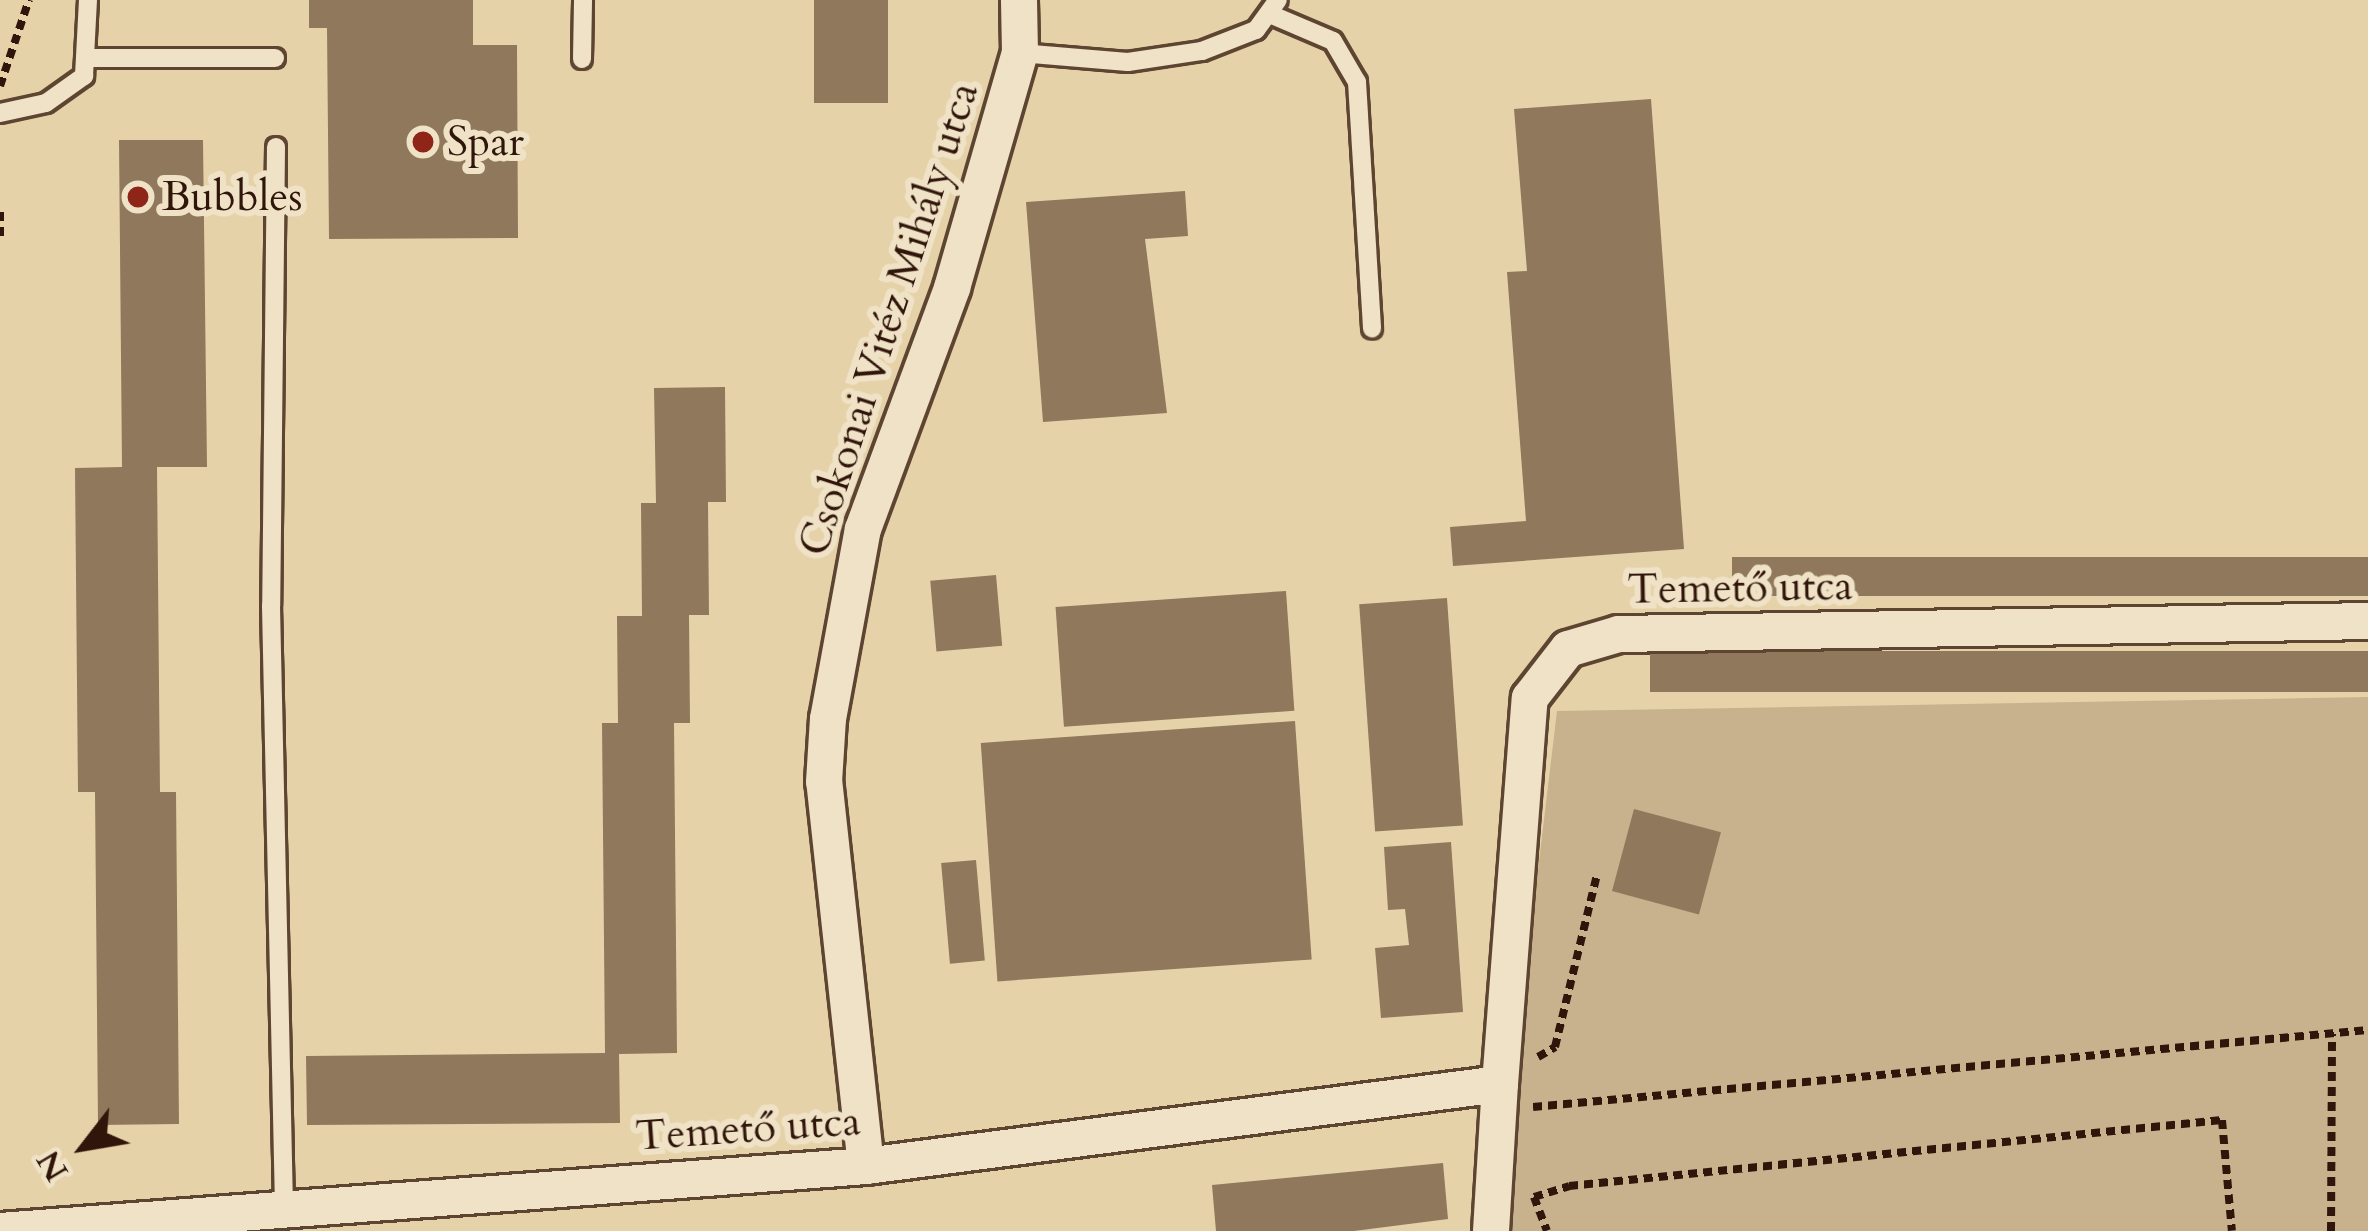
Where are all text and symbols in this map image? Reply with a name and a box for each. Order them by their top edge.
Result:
street label: Csokonai Vitéz Mihály utca [789,76,989,562]
place label: Spar [447,117,524,167]
marker: Spar [410,129,436,155]
place label: Bubbles [162,172,302,222]
marker: Bubbles [125,184,151,210]
street label: Temető utca [1627,561,1853,615]
north arrow [24,1087,144,1207]
street label: Temető utca [634,1096,862,1162]
text: N [26,1142,79,1190]

